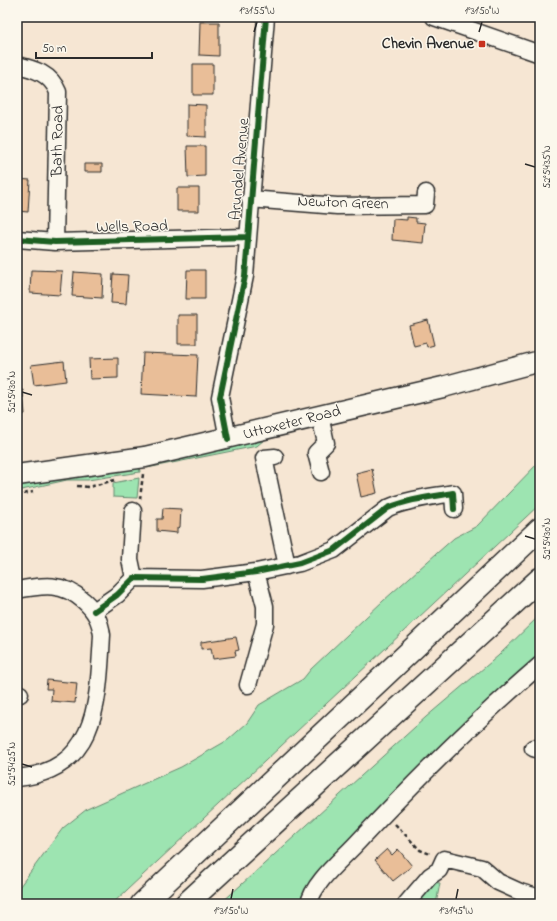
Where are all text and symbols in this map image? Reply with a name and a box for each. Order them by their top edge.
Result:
text: 1°31'55"W [239,4,275,19]
text: 1°31'50"W [465,4,499,19]
place label: Chevin Avenue [382,32,475,56]
scale bar [36,34,152,60]
marker: Chevin Avenue [477,39,487,49]
text: 50 m [42,40,66,58]
street label: Bath Road [45,105,71,178]
street label: Arundel Avenue [224,116,256,221]
text: 52°54'35"N [540,145,555,189]
street label: Newton Green [297,189,389,217]
street label: Wells Road [96,214,168,240]
text: 52°54'30"N [5,371,20,413]
street label: Uttoxeter Road [241,399,343,447]
text: 52°54'30"N [540,518,555,560]
text: 52°54'25"N [5,742,20,786]
text: 1°31'50"W [214,904,248,919]
text: 1°31'45"W [439,904,473,919]

